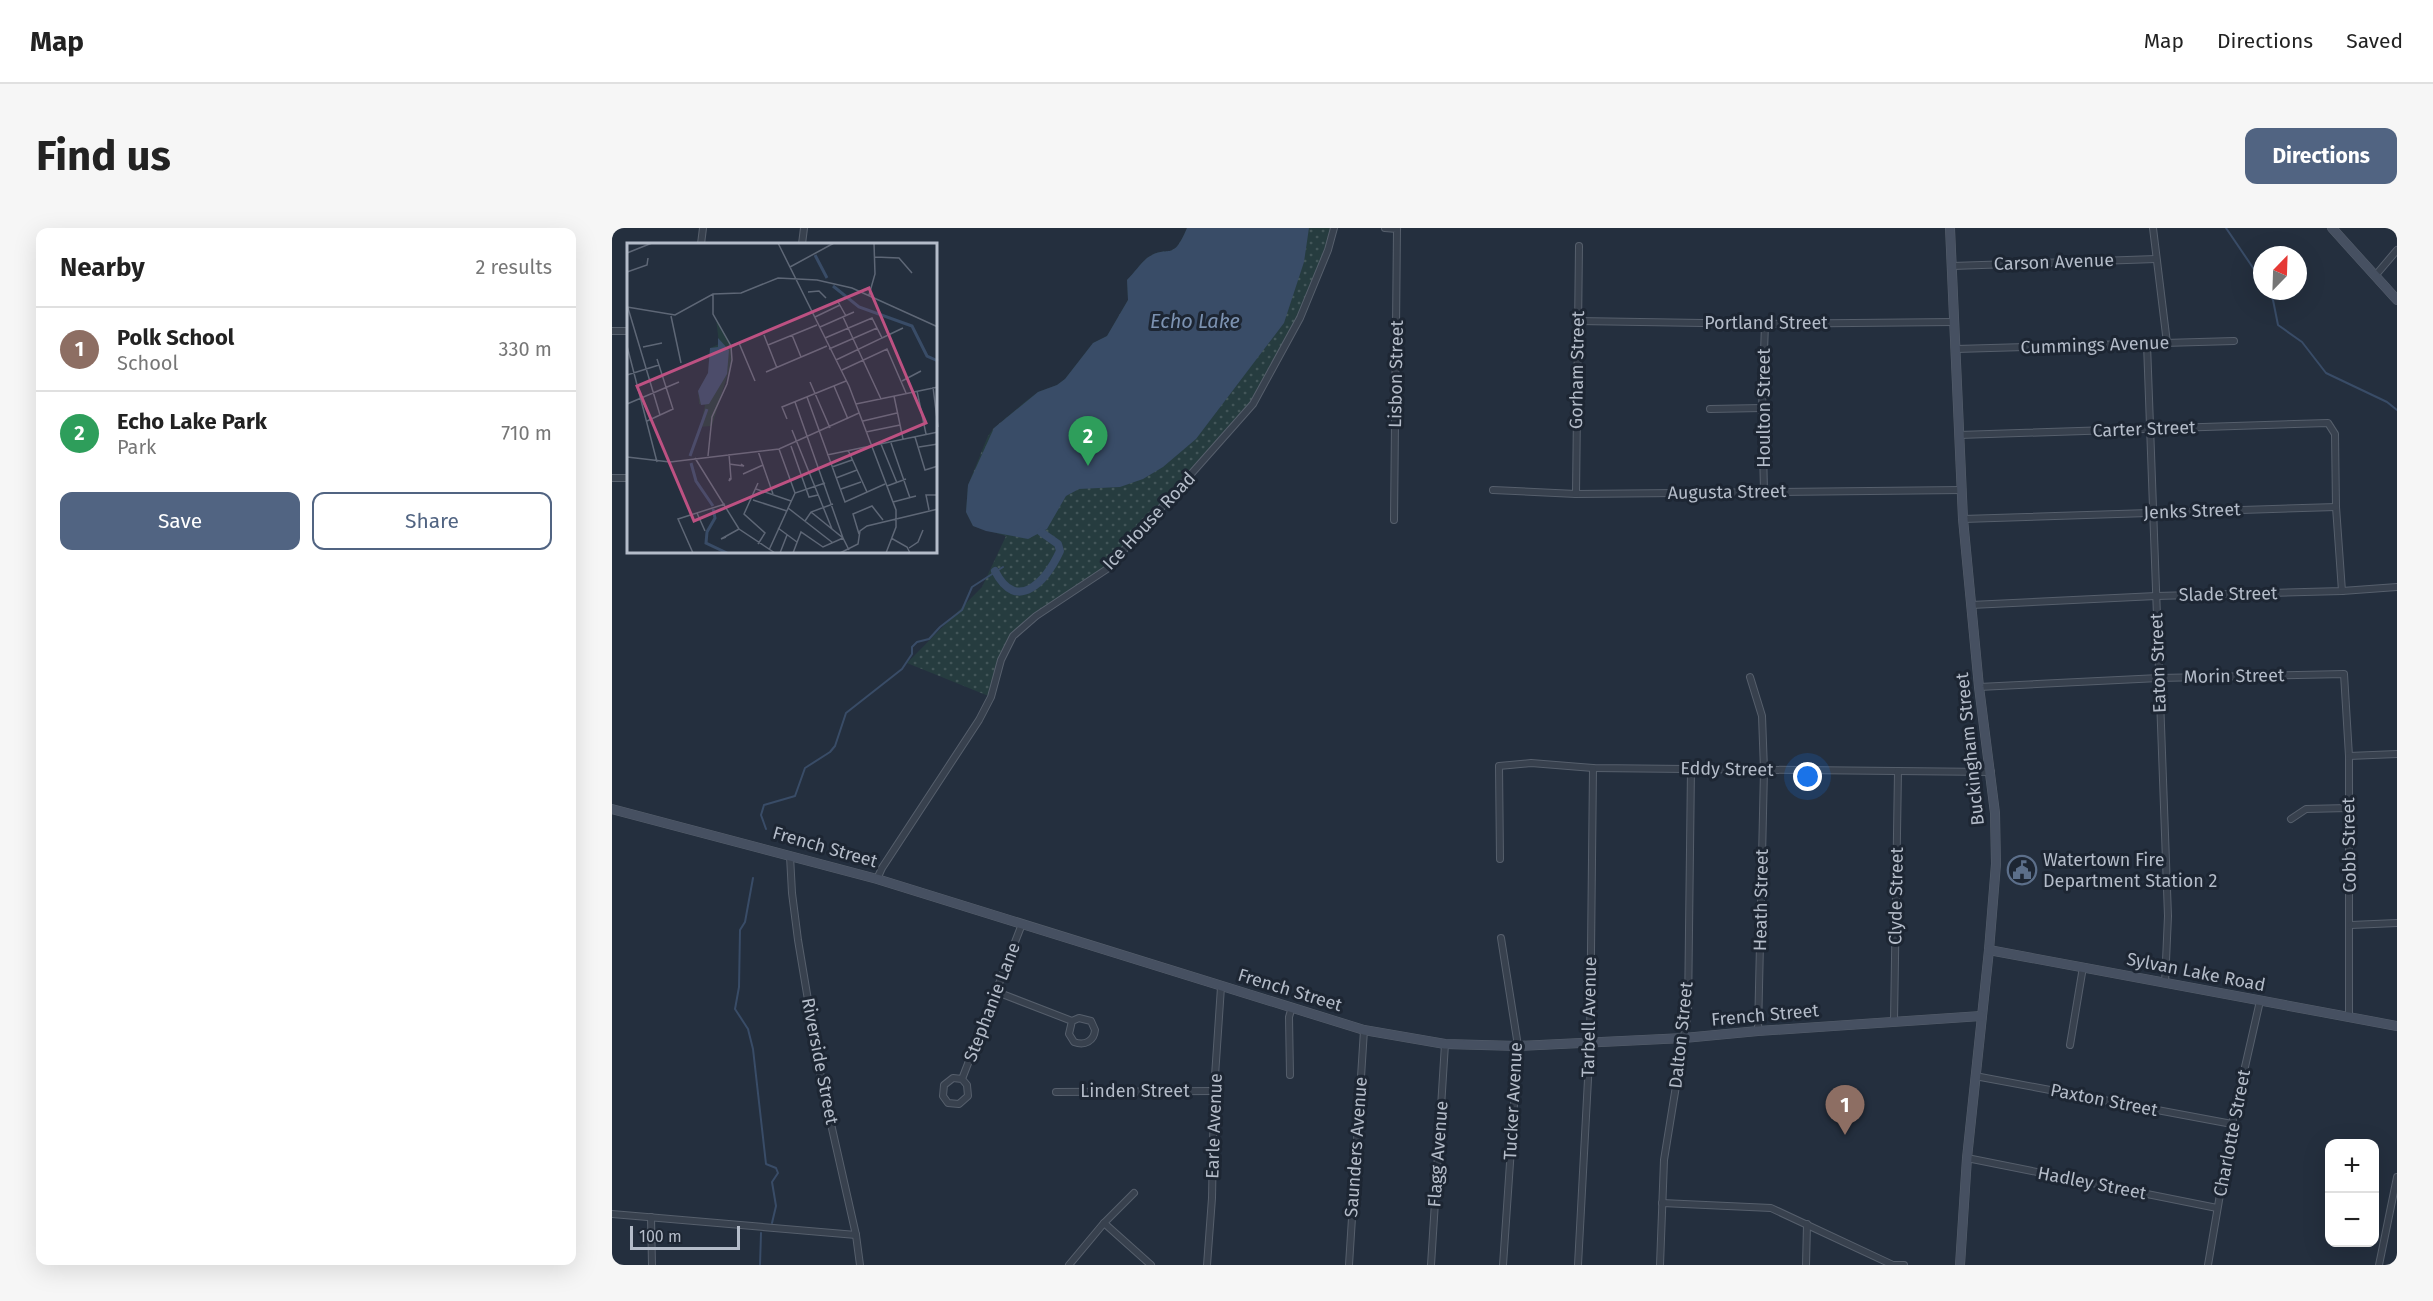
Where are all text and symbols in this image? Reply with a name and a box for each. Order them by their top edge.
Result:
text: Map [30,25,84,58]
text: Map [2144,28,2184,54]
text: Directions [2217,28,2313,54]
text: Saved [2346,28,2403,54]
button: Directions [2245,128,2397,184]
text: Find us [36,131,171,181]
inset map [627,243,938,554]
north arrow [2253,246,2307,300]
street label: Carson Avenue [1993,249,2115,275]
text: Nearby [60,252,145,283]
text: 2 results [475,255,552,279]
water label: Echo Lake [1150,309,1240,333]
street label: Gorham Street [1565,310,1589,429]
street label: Portland Street [1704,312,1828,334]
street label: Lisbon Street [1384,319,1408,428]
text: Polk School [117,324,234,351]
street label: Cummings Avenue [2020,331,2170,359]
text: 1 [75,337,84,361]
text: 330 m [498,337,552,361]
street label: Houlton Street [1753,348,1775,468]
text: School [117,351,178,375]
text: Echo Lake Park [117,408,267,435]
pin: 2 [1068,416,1108,466]
street label: Carter Street [2092,416,2196,442]
text: 2 [74,421,85,445]
text: 710 m [501,421,552,445]
text: Park [117,435,156,459]
street label: Ice House Road [1098,467,1200,575]
street label: Augusta Street [1668,480,1787,504]
button: Save [60,492,300,550]
button: Share [312,492,552,550]
street label: Jenks Street [2143,498,2241,524]
street label: Slade Street [2178,582,2278,606]
street label: Eaton Street [2145,612,2171,713]
street label: Morin Street [2183,664,2285,688]
street label: Buckingham Street [1951,671,1989,827]
street label: Eddy Street [1680,757,1774,781]
your location [1793,762,1822,791]
street label: Cobb Street [2337,797,2361,893]
street label: French Street [770,822,880,873]
street label: Clyde Street [1884,846,1908,945]
street label: Heath Street [1749,848,1773,951]
place label: Watertown Fire Department Station 2 [2043,849,2218,892]
public building icon: Watertown Fire Department Station 2 [2006,854,2038,886]
street label: Stephanie Lane [959,939,1025,1065]
street label: Sylvan Lake Road [2125,948,2267,996]
street label: Tarbell Avenue [1577,956,1601,1078]
street label: French Street [1235,964,1345,1016]
street label: Dalton Street [1664,980,1698,1089]
street label: Riverside Street [797,996,843,1127]
street label: French Street [1710,999,1820,1031]
street label: Tucker Avenue [1499,1042,1527,1160]
street label: Charlotte Street [2209,1067,2255,1198]
street label: Earle Avenue [1201,1073,1227,1179]
street label: Saunders Avenue [1340,1076,1372,1218]
street label: Paxton Street [2048,1079,2160,1121]
street label: Linden Street [1080,1080,1190,1102]
pin: 1 [1826,1086,1864,1135]
street label: Flagg Avenue [1423,1100,1453,1208]
map controls [2325,1139,2379,1247]
button: + [2325,1139,2379,1193]
street label: Hadley Street [2036,1162,2149,1204]
button: − [2325,1193,2379,1247]
scale bar [630,1223,740,1250]
text: 100 m [639,1227,682,1246]

